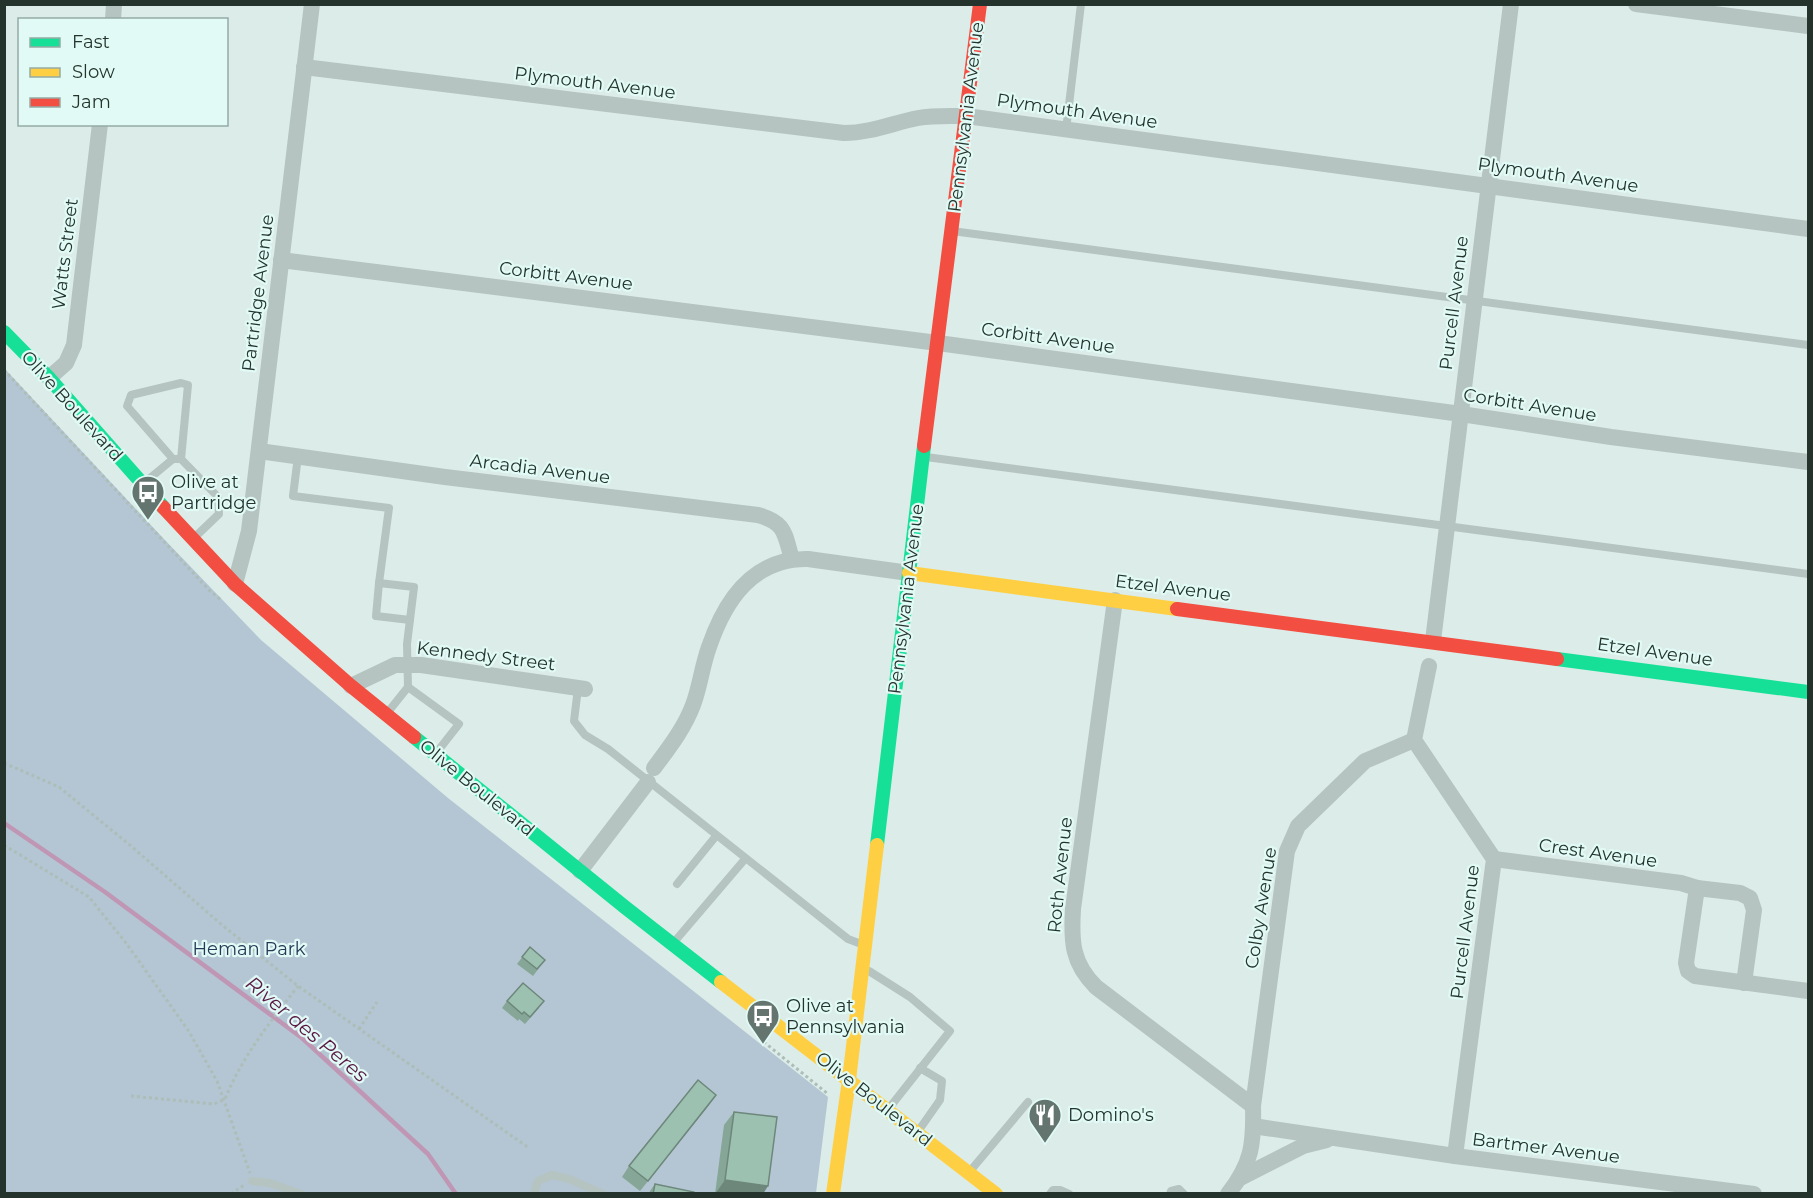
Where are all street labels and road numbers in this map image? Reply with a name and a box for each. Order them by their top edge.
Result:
street label: Pennsylvania Avenue [943,20,989,213]
street label: Plymouth Avenue [513,62,677,104]
street label: Plymouth Avenue [995,89,1159,133]
street label: Plymouth Avenue [1476,153,1640,197]
street label: Watts Street [47,197,83,311]
street label: Partridge Avenue [237,213,279,373]
street label: Purcell Avenue [1435,234,1473,371]
street label: Corbitt Avenue [498,257,634,295]
street label: Corbitt Avenue [980,318,1116,358]
street label: Olive Boulevard [16,346,128,466]
street label: Corbitt Avenue [1462,384,1598,426]
street label: Arcadia Avenue [469,449,611,489]
street label: Pennsylvania Avenue [883,502,929,695]
street label: Etzel Avenue [1114,570,1232,606]
street label: Etzel Avenue [1596,633,1714,671]
street label: Kennedy Street [415,637,557,675]
street label: Olive Boulevard [415,735,539,841]
street label: Roth Avenue [1043,816,1077,934]
street label: Crest Avenue [1537,834,1659,872]
street label: Colby Avenue [1241,845,1281,970]
street label: Purcell Avenue [1446,863,1484,1000]
street label: Olive Boulevard [811,1047,937,1151]
street label: Bartmer Avenue [1471,1128,1621,1168]

